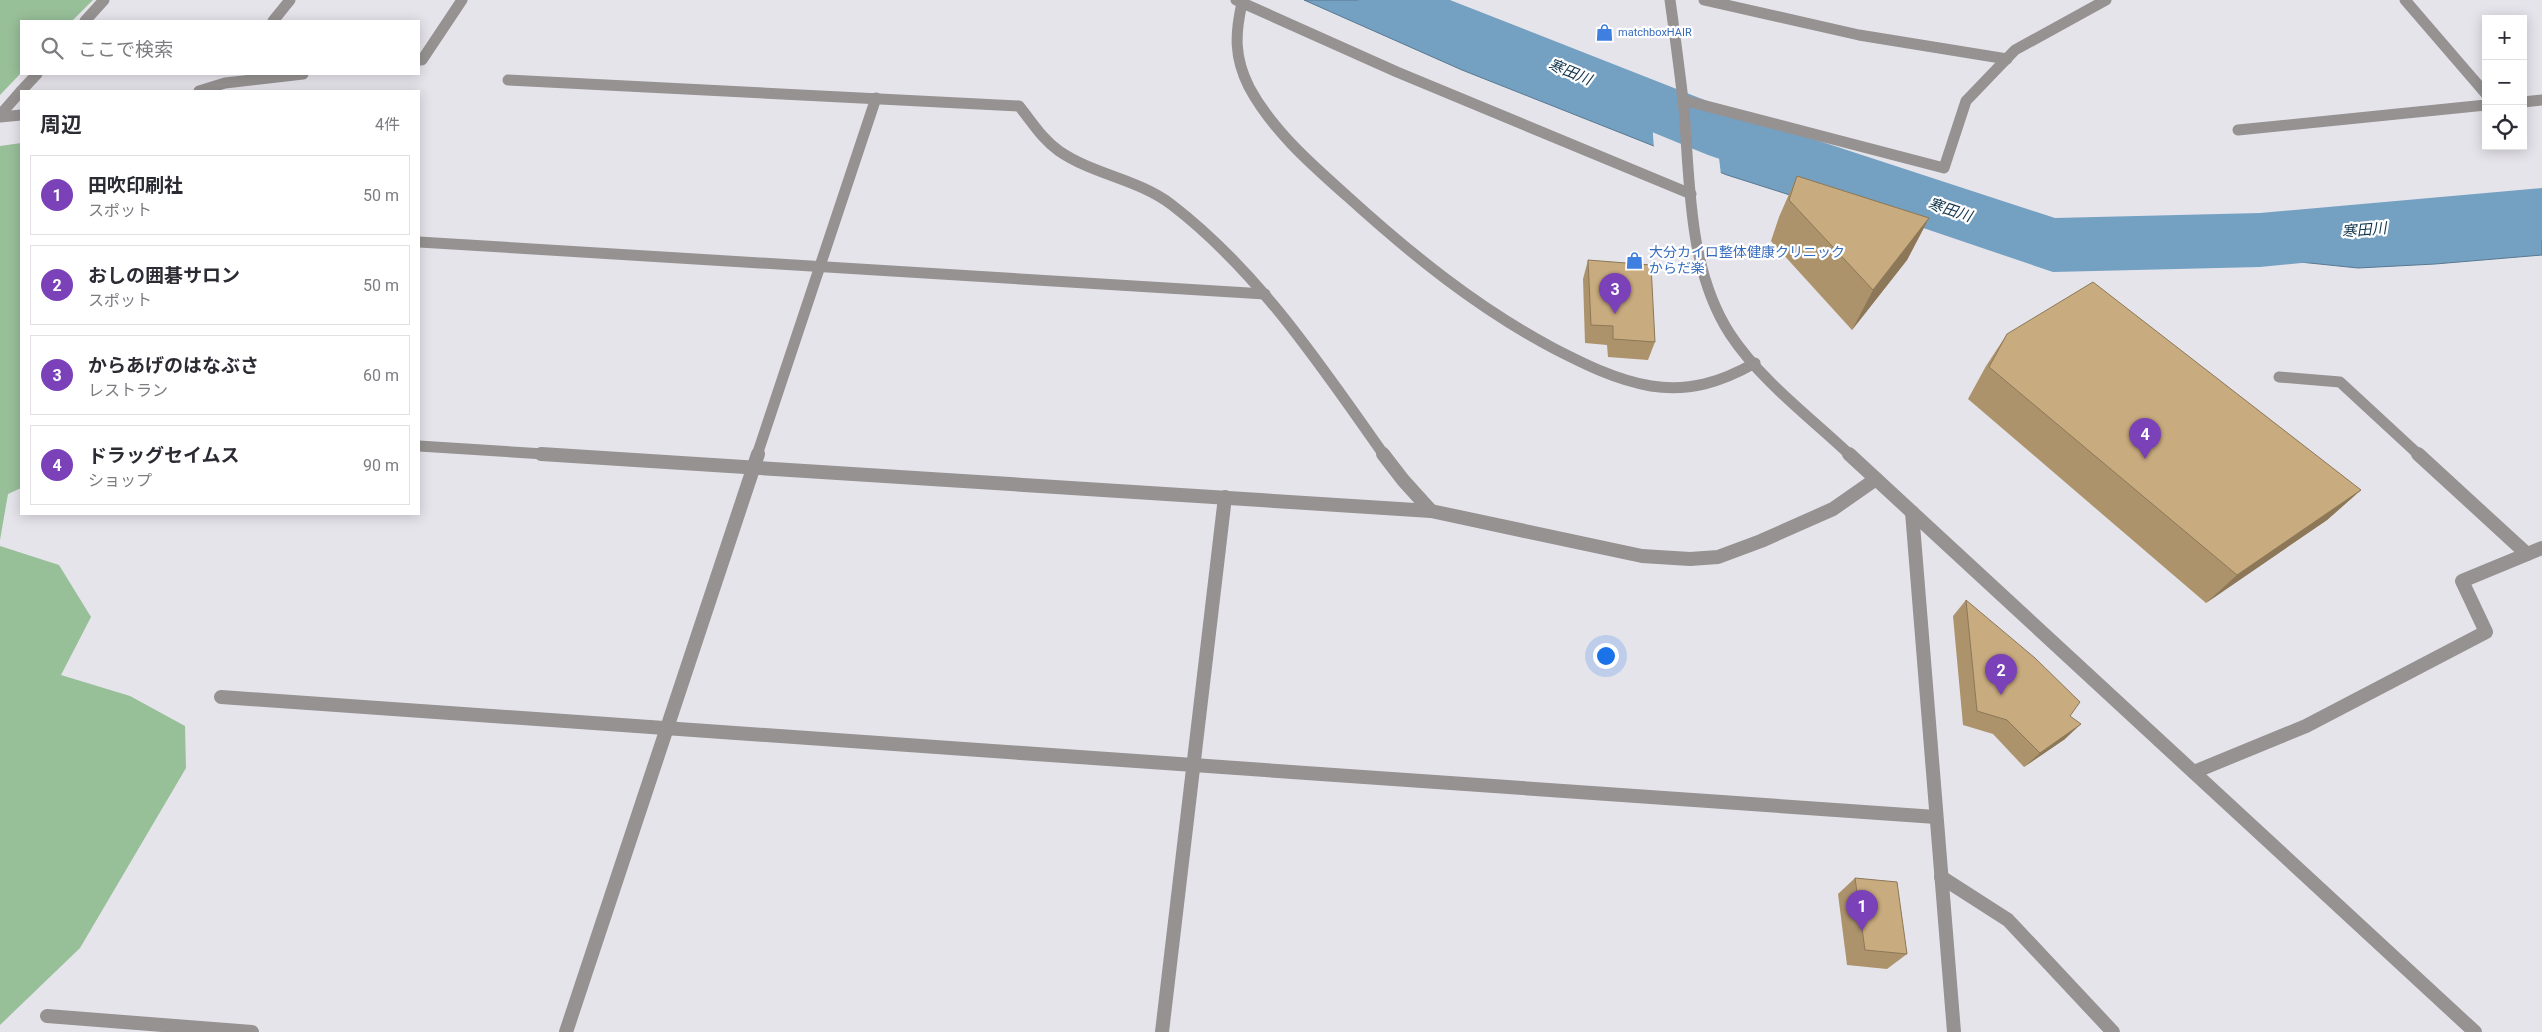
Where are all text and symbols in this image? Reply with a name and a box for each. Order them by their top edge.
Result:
map controls [2482,15,2527,150]
button: + [2482,15,2527,60]
search box [20,20,420,75]
shop icon: matchboxHAIR [1594,22,1614,42]
place label: matchboxHAIR [1618,26,1692,39]
icon: search [38,34,66,62]
text: ここで検索 [78,38,173,61]
water label: 寒田川 [1546,55,1596,90]
button: − [2482,60,2527,105]
button: locate [2482,105,2527,150]
text: 周辺 [40,113,82,137]
text: 4件 [375,115,400,134]
text: 田吹印刷社 [88,174,183,197]
text: 1 [52,186,62,205]
text: 50 m [363,186,399,205]
water label: 寒田川 [1926,194,1976,226]
text: スポット [88,201,152,220]
water label: 寒田川 [2341,219,2389,241]
place label: 大分カイロ整体健康クリニック からだ楽 [1649,244,1845,276]
shop icon: 大分カイロ整体健康クリニック からだ楽 [1625,250,1645,270]
text: おしの囲碁サロン [88,264,240,287]
pin: 3 [1599,273,1631,314]
text: 2 [52,276,62,295]
text: 50 m [363,276,399,295]
text: スポット [88,291,152,310]
text: からあげのはなぶさ [88,354,259,377]
text: 3 [52,366,62,385]
text: 60 m [363,366,399,385]
text: レストラン [88,381,168,400]
pin: 4 [2129,418,2161,459]
text: ドラッグセイムス [88,444,240,467]
text: 4 [52,456,62,475]
text: 90 m [363,456,399,475]
text: ショップ [88,471,152,490]
your location [1593,643,1619,669]
pin: 2 [1985,654,2017,695]
pin: 1 [1846,890,1878,931]

